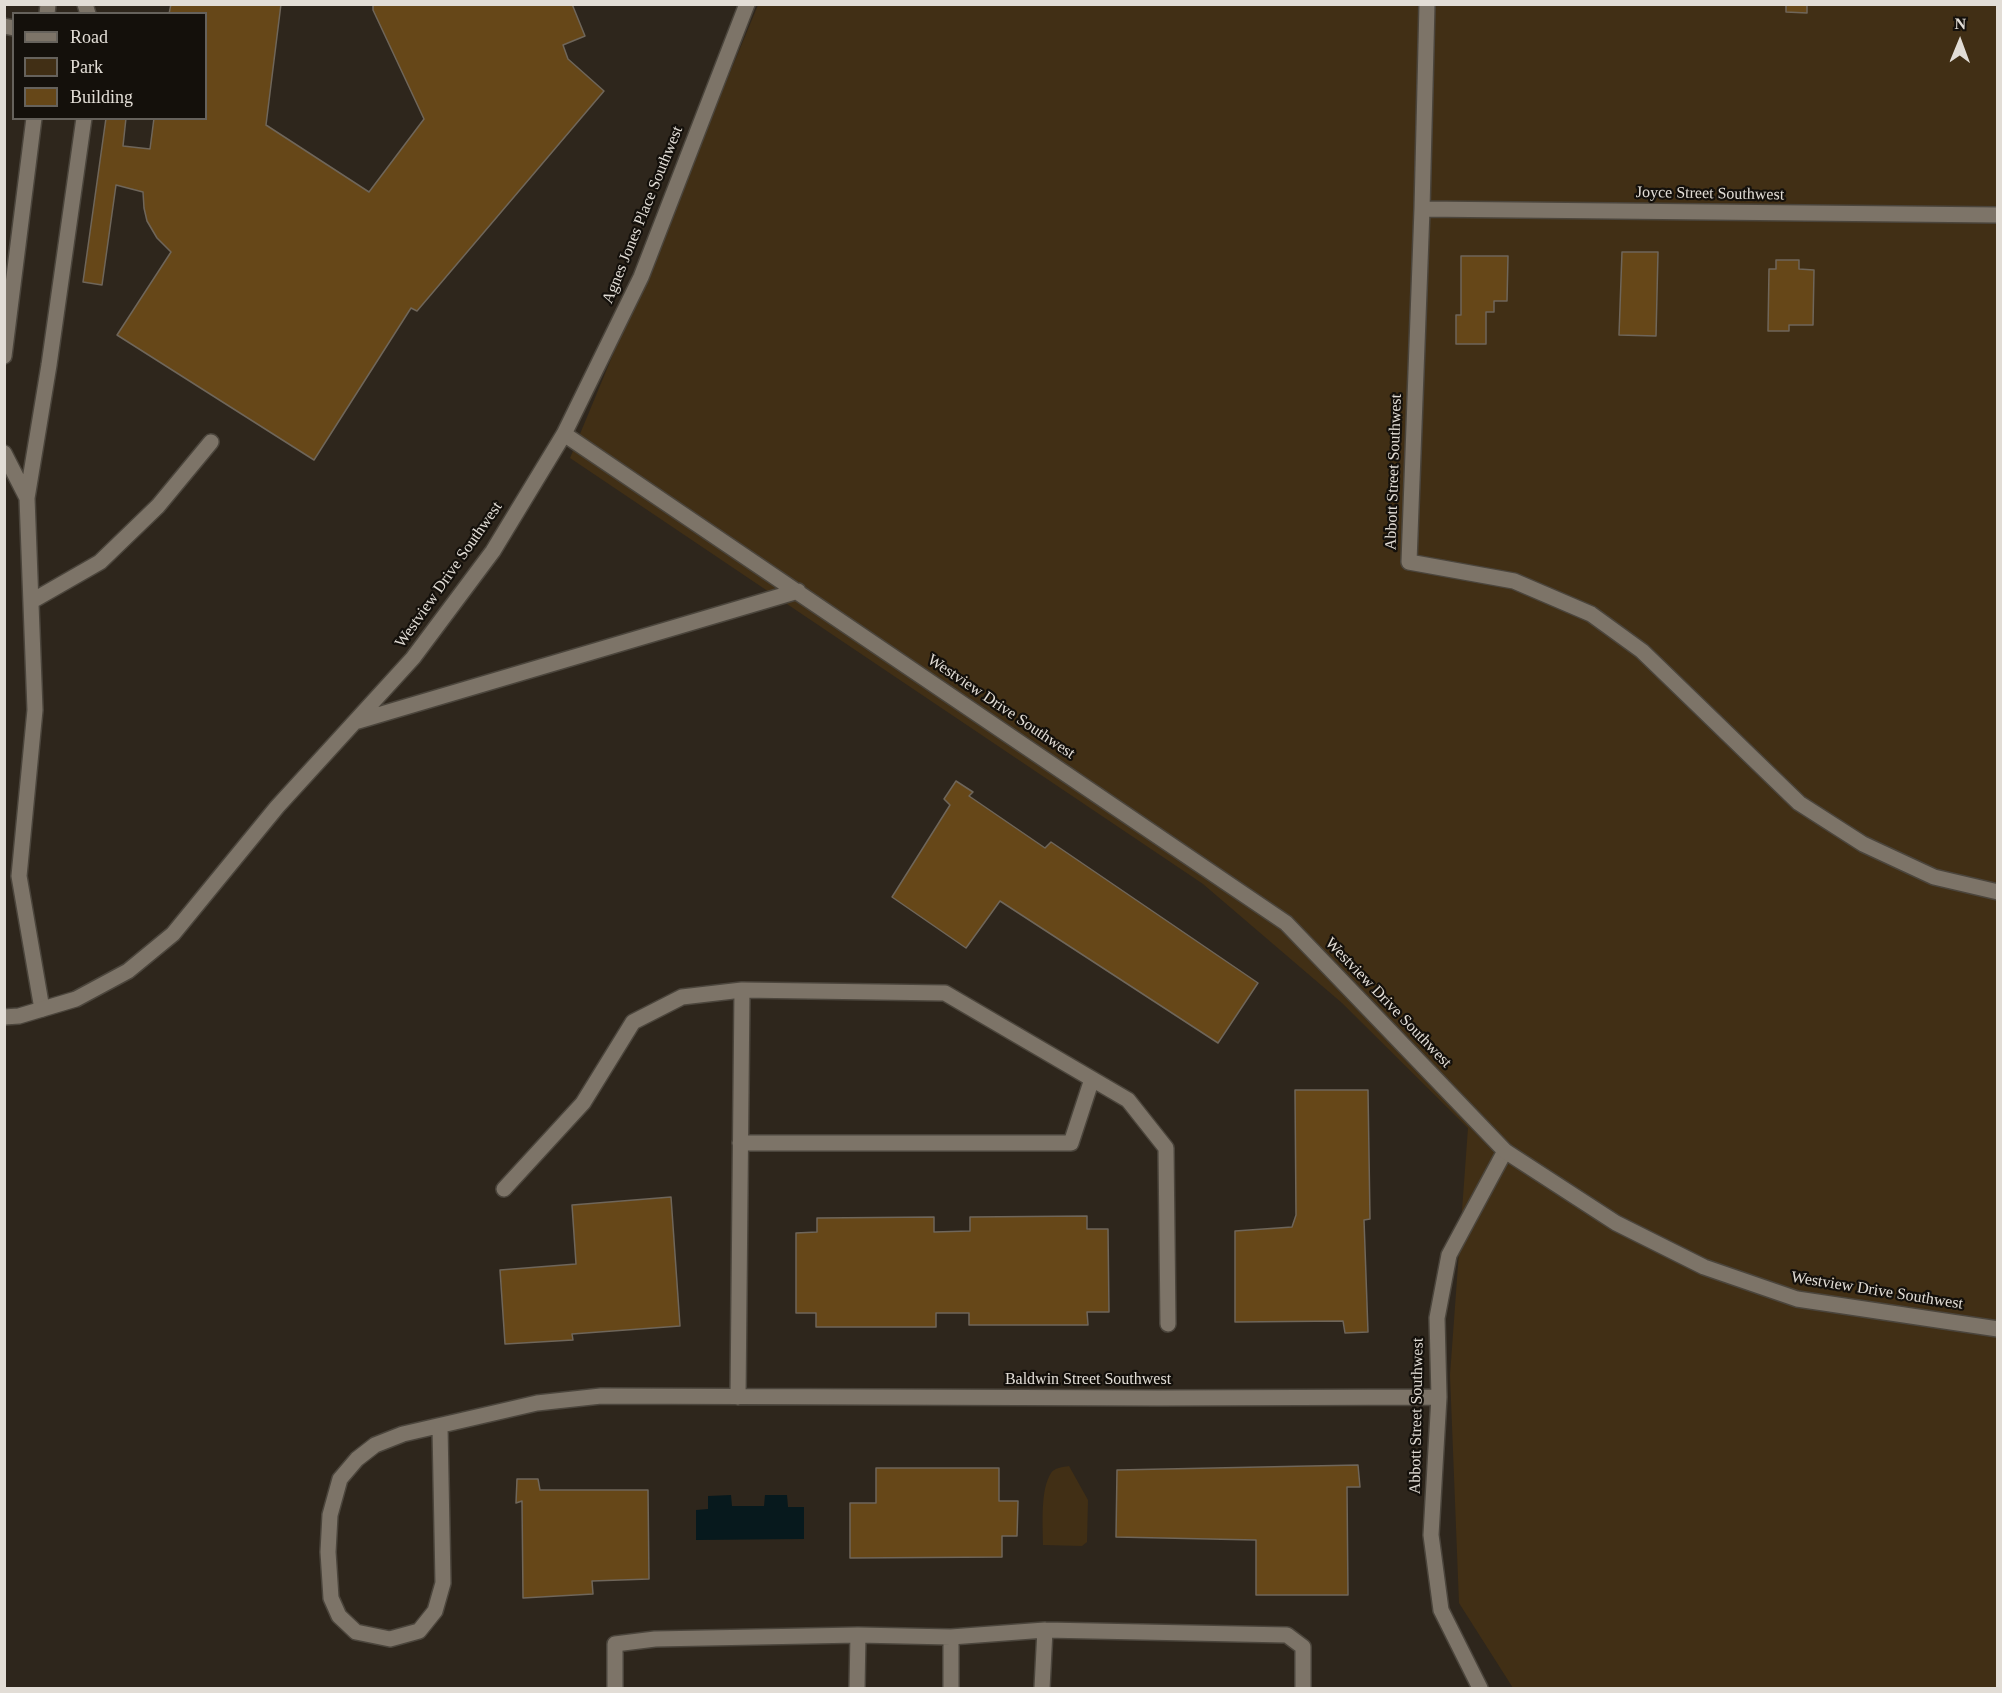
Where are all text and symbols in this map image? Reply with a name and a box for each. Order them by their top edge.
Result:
legend [12,12,207,120]
north arrow [1930,12,1990,72]
text: N [1954,15,1966,32]
text: Road [70,27,108,47]
text: Park [70,57,103,77]
text: Building [70,87,133,107]
street label: Agnes Jones Place Southwest [599,123,687,307]
street label: Joyce Street Southwest [1636,183,1784,205]
street label: Abbott Street Southwest [1382,393,1406,551]
street label: Westview Drive Southwest [391,498,507,652]
street label: Westview Drive Southwest [924,650,1078,764]
street label: Westview Drive Southwest [1321,934,1455,1072]
street label: Westview Drive Southwest [1790,1268,1964,1314]
street label: Abbott Street Southwest [1406,1338,1428,1494]
street label: Baldwin Street Southwest [1005,1370,1171,1390]

